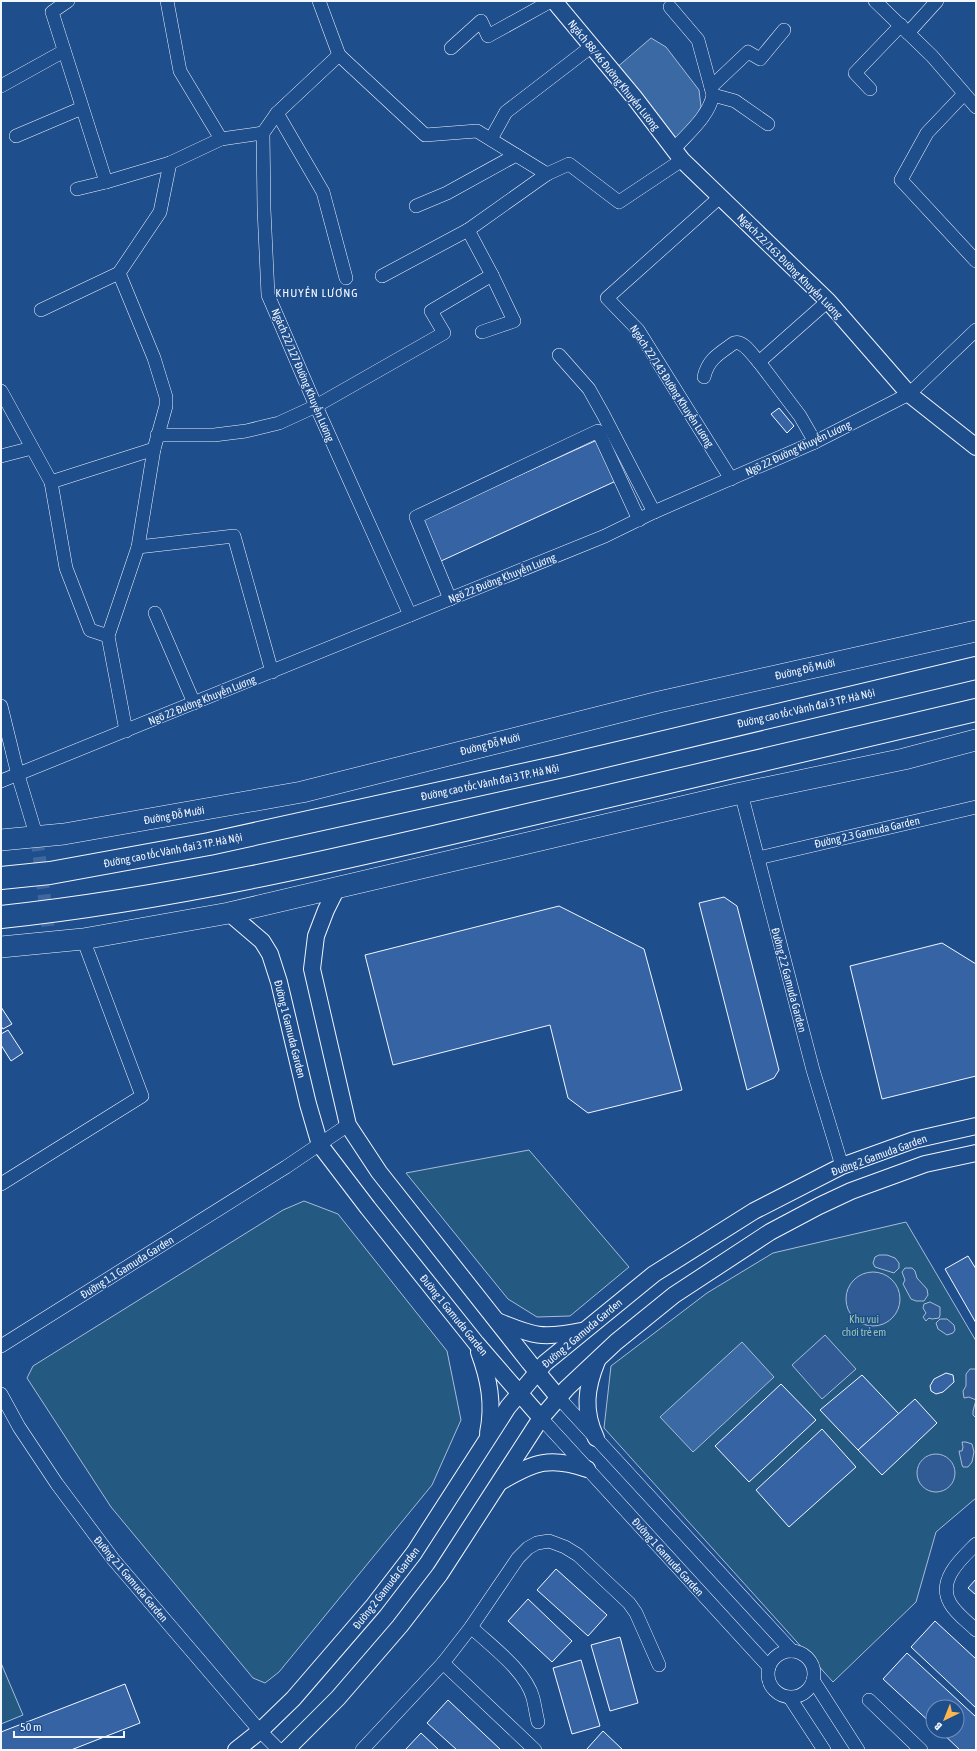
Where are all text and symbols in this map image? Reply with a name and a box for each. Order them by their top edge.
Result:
street label: Ngách 88/46 Đường Khuyến Lương [566,18,662,133]
street label: Ngách 22/163 Đường Khuyến Lương [735,211,845,321]
district label: KHUYẾN LƯƠNG [275,286,359,300]
street label: Ngách 22/127 Đường Khuyến Lương [269,307,337,444]
street label: Ngách 22/143 Đường Khuyến Lương [628,323,716,450]
street label: Ngõ 22 Đường Khuyến Lương [743,418,853,478]
street label: Ngõ 22 Đường Khuyến Lương [447,551,558,605]
street label: Đường Đỗ Mười [774,656,836,682]
street label: Ngõ 22 Đường Khuyến Lương [147,673,258,727]
street label: Đường cao tốc Vành đai 3 TP. Hà Nội [736,686,876,731]
street label: Đường Đỗ Mười [459,731,521,757]
street label: Đường cao tốc Vành đai 3 TP. Hà Nội [420,761,560,804]
street label: Đường Đỗ Mười [143,804,205,826]
street label: Đường 2.3 Gamuda Garden [813,814,921,850]
street label: Đường cao tốc Vành đai 3 TP. Hà Nội [103,831,244,870]
street label: Đường 2.2 Gamuda Garden [769,926,809,1034]
street label: Đường 1 Gamuda Garden [272,979,308,1079]
street label: Đường 2 Gamuda Garden [830,1132,928,1178]
street label: Đường 1.1 Gamuda Garden [78,1233,176,1301]
street label: Đường 1 Gamuda Garden [418,1272,490,1358]
street label: Đường 2 Gamuda Garden [540,1296,624,1370]
park label: Khu vui chơi trẻ em [842,1313,886,1338]
street label: Đường 1 Gamuda Garden [630,1516,706,1598]
street label: Đường 2.1 Gamuda Garden [92,1534,170,1624]
street label: Đường 2 Gamuda Garden [350,1545,422,1631]
north arrow [925,1699,965,1739]
scale bar [14,1713,124,1739]
text: 50 m [20,1720,42,1734]
text: B [932,1720,944,1732]

